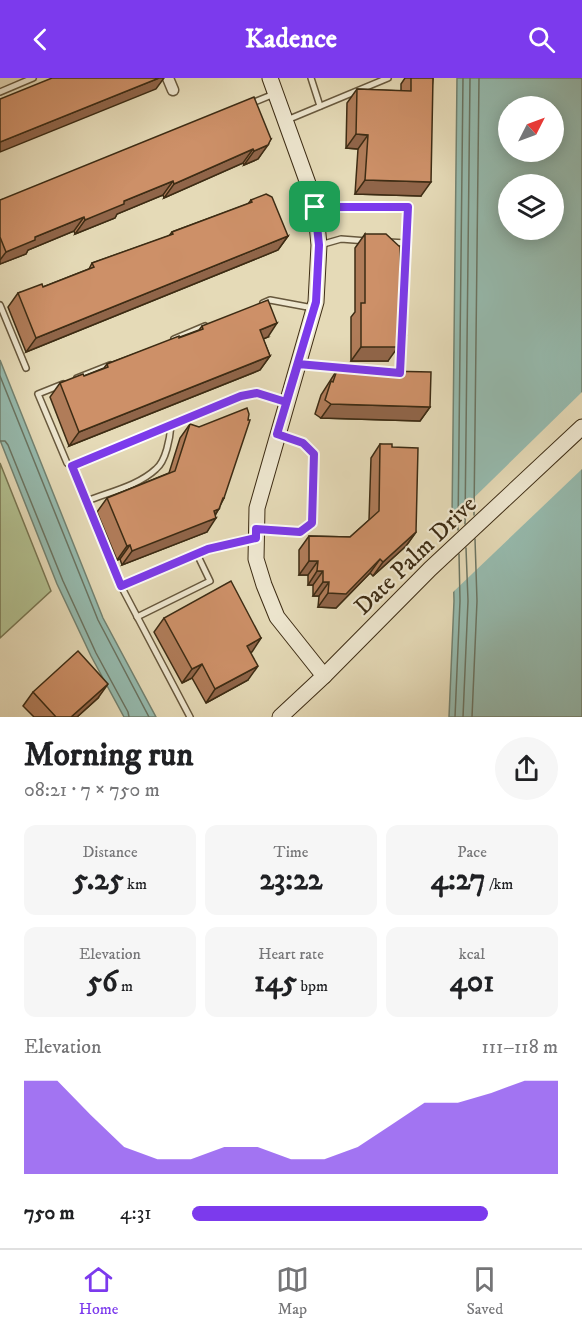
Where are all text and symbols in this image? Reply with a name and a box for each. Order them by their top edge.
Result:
text: Kadence [245,22,337,56]
icon: back [24,23,57,56]
icon: search [525,23,558,56]
north arrow [498,96,564,162]
map controls [498,96,564,240]
button: layers [498,174,564,240]
pin [289,181,340,232]
icon: arrive [298,190,331,223]
street label: Date Palm Drive [348,490,483,622]
text: Morning run [24,735,193,776]
button: share [495,737,558,800]
text: 08:21 · 7 × 750 m [24,778,160,803]
text: Distance [82,842,138,862]
text: Time [274,842,308,862]
text: Pace [457,842,487,862]
text: 5.25 [73,862,124,899]
text: 23:22 [259,862,323,899]
text: 4:27 [431,862,486,899]
text: km [124,874,147,894]
text: /km [486,874,513,894]
text: Elevation [79,944,141,964]
text: Heart rate [258,944,324,964]
text: kcal [459,944,485,964]
text: 56 [87,964,118,1001]
text: 145 [254,964,297,1001]
text: 401 [450,964,494,1001]
text: m [118,976,133,996]
text: bpm [297,976,328,996]
text: Elevation [24,1035,101,1060]
text: 111–118 m [481,1035,558,1060]
text: 750 m [24,1201,74,1226]
text: 4:31 [120,1201,152,1226]
tab: Home [79,1263,118,1319]
tab: Map [276,1263,309,1319]
tab: Saved [466,1263,503,1319]

